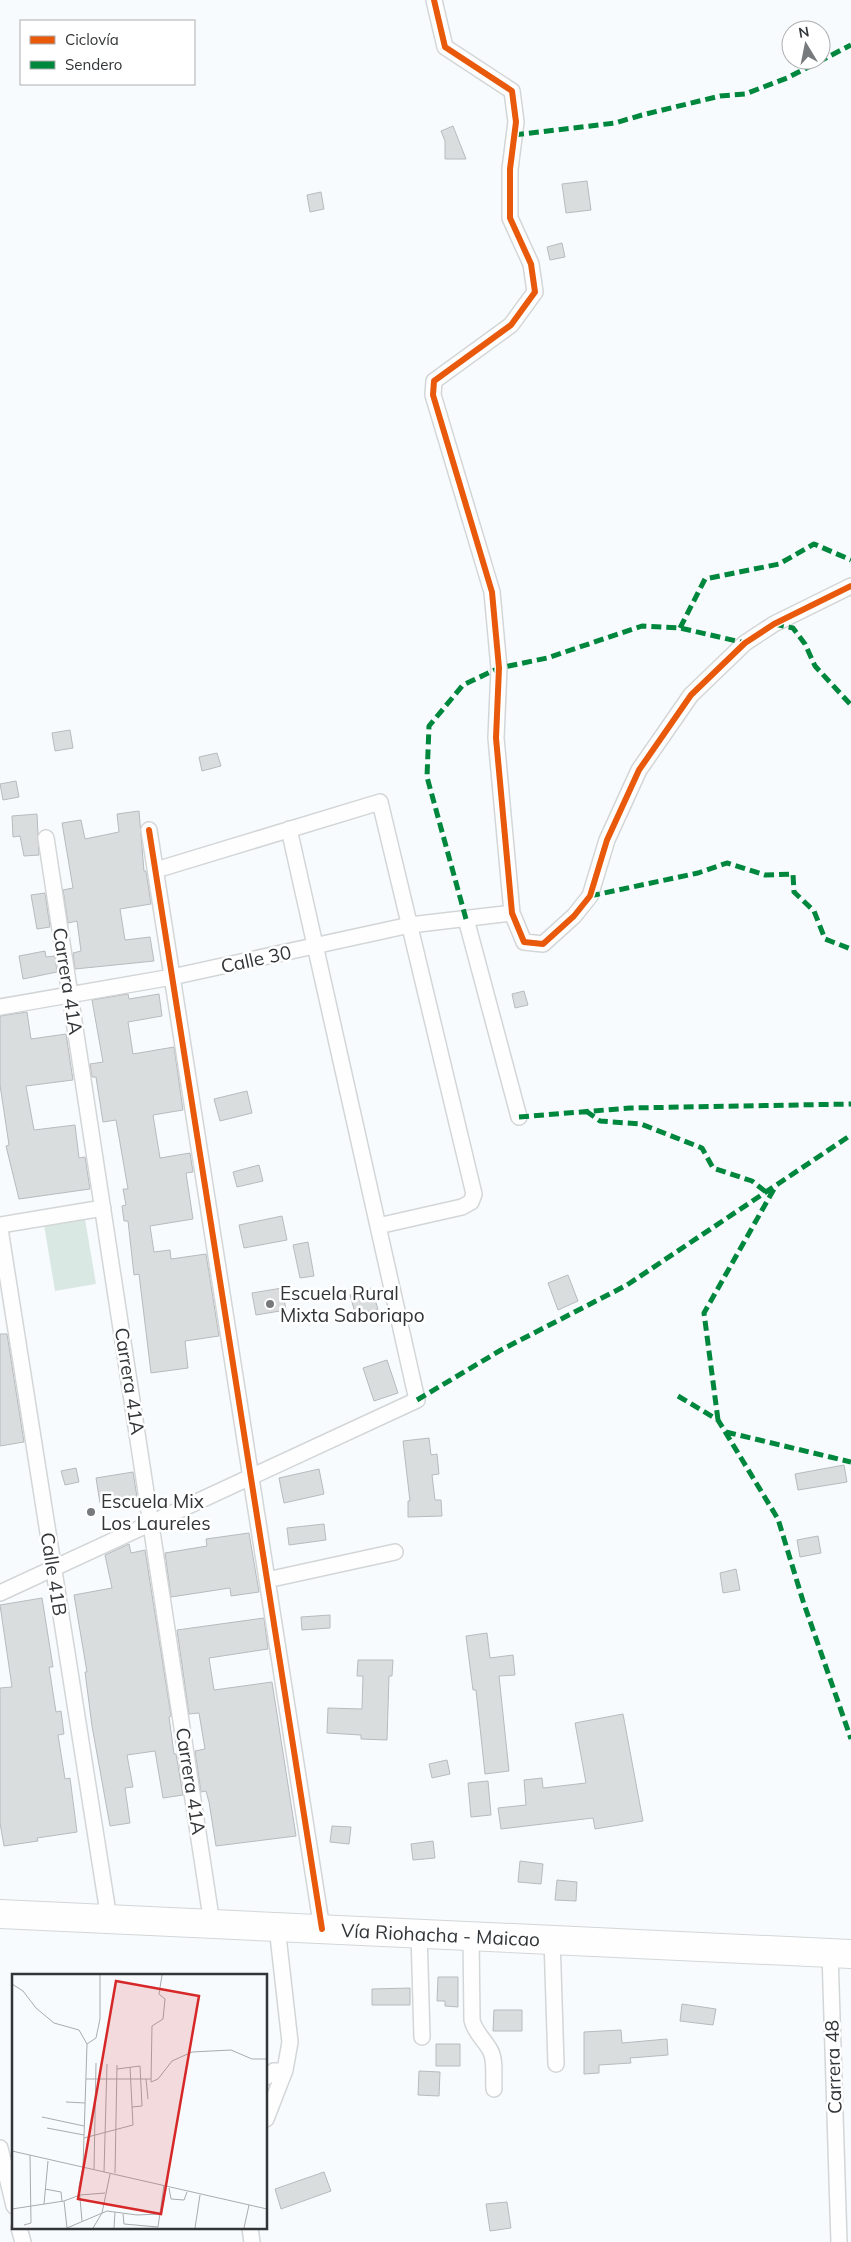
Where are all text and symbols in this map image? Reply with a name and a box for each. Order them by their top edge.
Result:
legend [20,20,195,85]
north arrow [781,20,831,70]
text: N [797,22,811,42]
text: Ciclovía [65,30,119,49]
text: Sendero [65,55,122,74]
street label: Carrera 41A [48,926,88,1036]
street label: Calle 30 [219,940,293,978]
place label: Escuela Rural Mixta Saboriapo [280,1281,425,1327]
marker: Escuela Rural Mixta Saboriapo [264,1298,276,1310]
street label: Carrera 41A [110,1326,150,1436]
place label: Escuela Mix Los Laureles [101,1489,211,1535]
marker: Escuela Mix Los Laureles [85,1506,97,1518]
street label: Calle 41B [36,1531,72,1617]
street label: Carrera 41A [171,1726,211,1836]
street label: Vía Riohacha - Maicao [340,1918,541,1951]
inset map [12,1974,268,2230]
street label: Carrera 48 [819,2020,847,2114]

